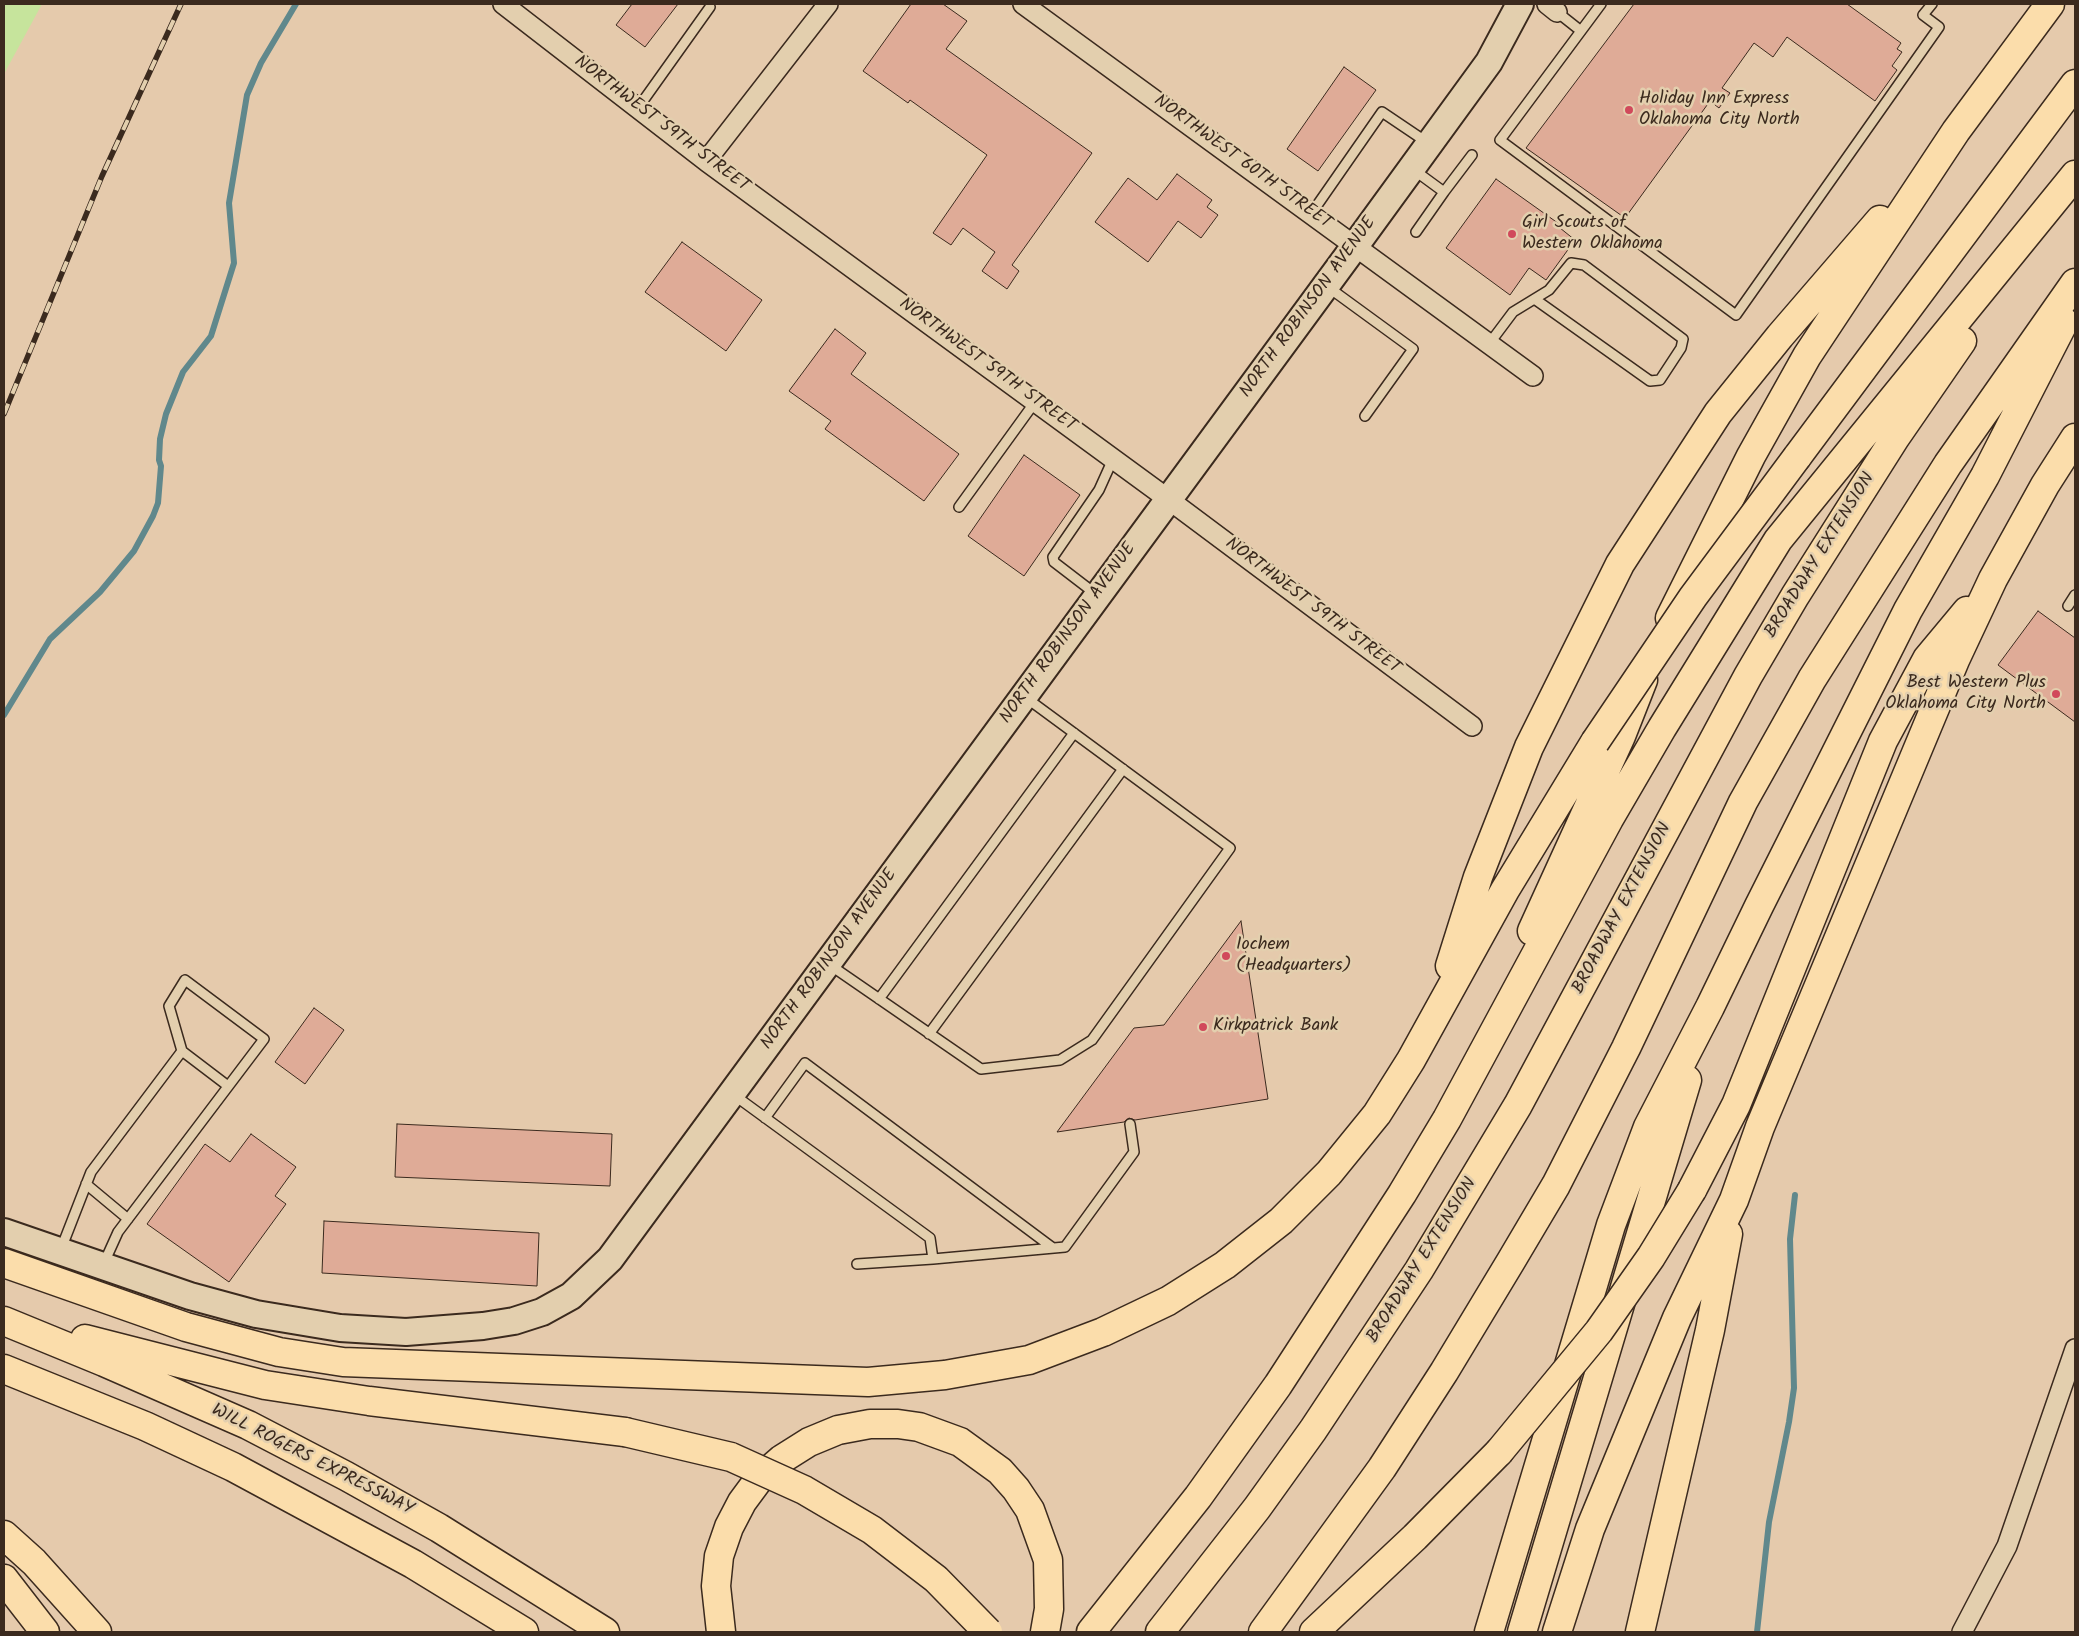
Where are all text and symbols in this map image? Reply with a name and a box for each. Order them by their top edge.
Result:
street label: NORTHWEST 59TH STREET [569,52,753,198]
place label: Holiday Inn Express Oklahoma City North [1639,89,1800,132]
street label: NORTHWEST 60TH STREET [1149,91,1335,235]
marker: Holiday Inn Express Oklahoma City North [1623,104,1635,116]
street label: NORTH ROBINSON AVENUE [1236,213,1382,403]
place label: Girl Scouts of Western Oklahoma [1522,213,1663,255]
marker: Girl Scouts of Western Oklahoma [1506,228,1518,240]
street label: NORTHWEST 59TH STREET [894,294,1080,438]
street label: BROADWAY EXTENSION [1761,469,1881,643]
street label: NORTHWEST 59TH STREET [1220,534,1404,680]
street label: NORTH ROBINSON AVENUE [996,539,1142,729]
place label: Best Western Plus Oklahoma City North [1885,673,2046,716]
marker: Best Western Plus Oklahoma City North [2050,688,2062,700]
street label: BROADWAY EXTENSION [1569,820,1677,998]
street label: NORTH ROBINSON AVENUE [757,865,903,1055]
place label: Iochem (Headquarters) [1236,935,1352,978]
marker: Iochem (Headquarters) [1220,950,1232,962]
place label: Kirkpatrick Bank [1213,1016,1338,1038]
marker: Kirkpatrick Bank [1197,1021,1209,1033]
street label: BROADWAY EXTENSION [1363,1174,1483,1348]
street label: WILL ROGERS EXPRESSWAY [207,1401,417,1521]

